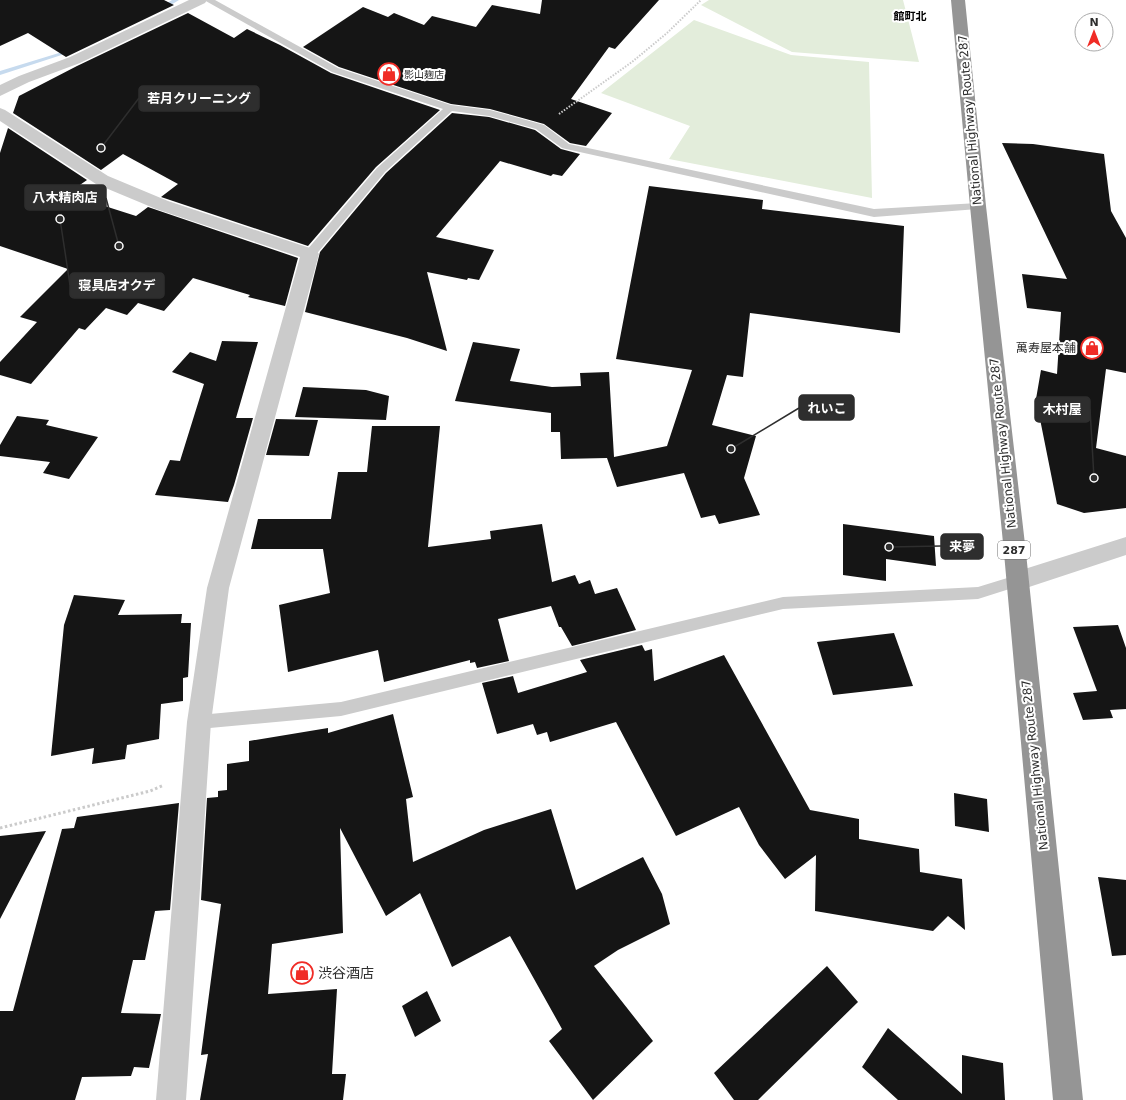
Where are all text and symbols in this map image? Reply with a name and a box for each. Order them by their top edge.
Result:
district label: 館町北 [893,10,927,23]
north arrow [1074,12,1114,52]
text: N [1089,16,1099,29]
street label: National Highway Route 287 [956,34,984,206]
shop icon: 影山麹店 [376,61,402,87]
place label: 影山麹店 [404,69,444,80]
callout: 若月クリーニング [139,86,259,111]
text: 若月クリーニング [147,91,251,106]
callout: 八木精肉店 [25,185,106,210]
text: 八木精肉店 [32,190,98,205]
callout: 寝具店オクデ [70,273,164,298]
text: 寝具店オクデ [78,278,156,293]
shop icon: 萬寿屋本舗 [1079,335,1105,361]
place label: 萬寿屋本舗 [1016,341,1076,355]
street label: National Highway Route 287 [987,357,1019,529]
callout: れいこ [799,395,854,420]
callout: 木村屋 [1035,397,1090,422]
text: れいこ [807,401,847,416]
text: 木村屋 [1042,402,1082,417]
callout: 来夢 [941,534,983,559]
text: 来夢 [949,539,975,554]
road number: 287 [998,541,1030,559]
street label: National Highway Route 287 [1019,679,1051,851]
shop icon: 渋谷酒店 [289,960,315,986]
place label: 渋谷酒店 [318,965,374,981]

